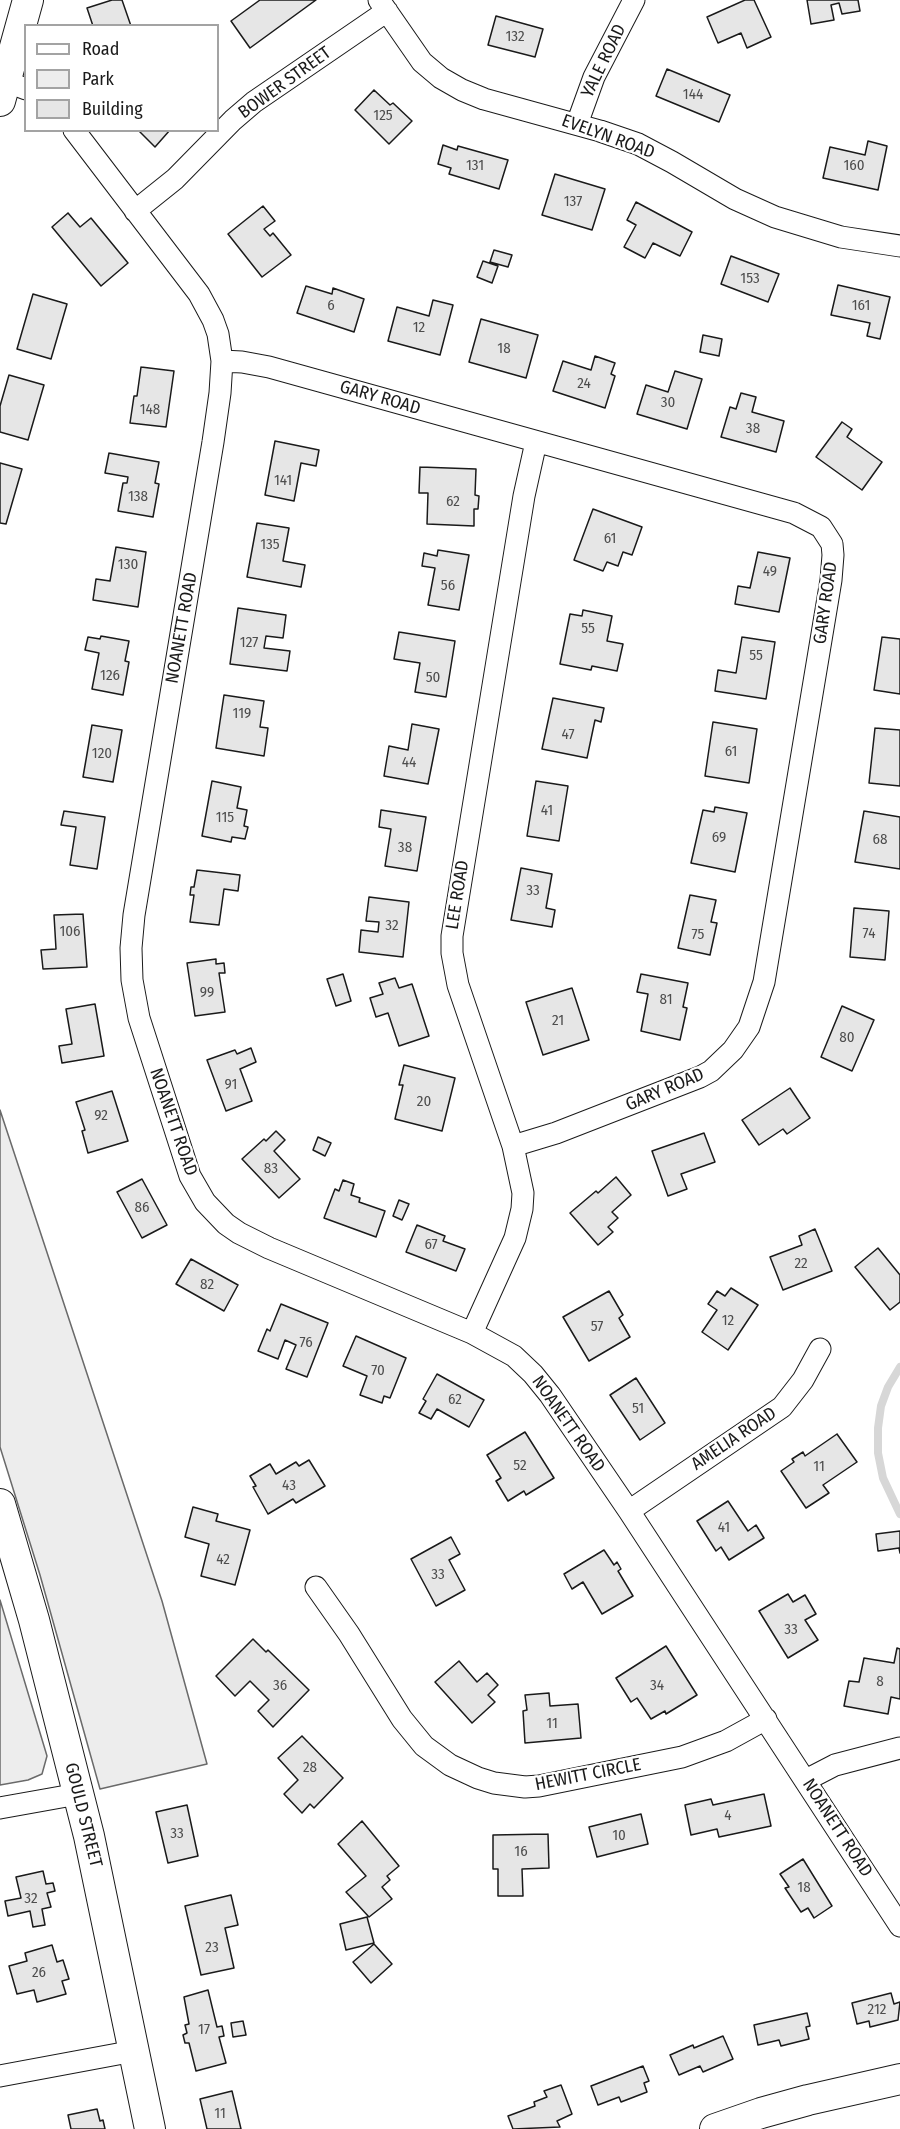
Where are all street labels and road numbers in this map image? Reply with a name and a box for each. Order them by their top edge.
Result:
street label: YALE ROAD [577,21,631,101]
street label: BOWER STREET [235,42,335,124]
street label: EVELYN ROAD [559,110,657,164]
street label: GARY ROAD [337,376,423,420]
street label: GARY ROAD [810,560,842,646]
street label: NOANETT ROAD [162,571,202,685]
street label: LEE ROAD [442,859,474,931]
street label: GARY ROAD [623,1064,707,1116]
street label: NOANETT ROAD [144,1065,202,1179]
street label: NOANETT ROAD [527,1372,609,1476]
street label: AMELIA ROAD [687,1403,781,1475]
street label: HEWITT CIRCLE [533,1754,643,1796]
street label: GOULD STREET [60,1761,106,1869]
street label: NOANETT ROAD [797,1775,877,1881]

